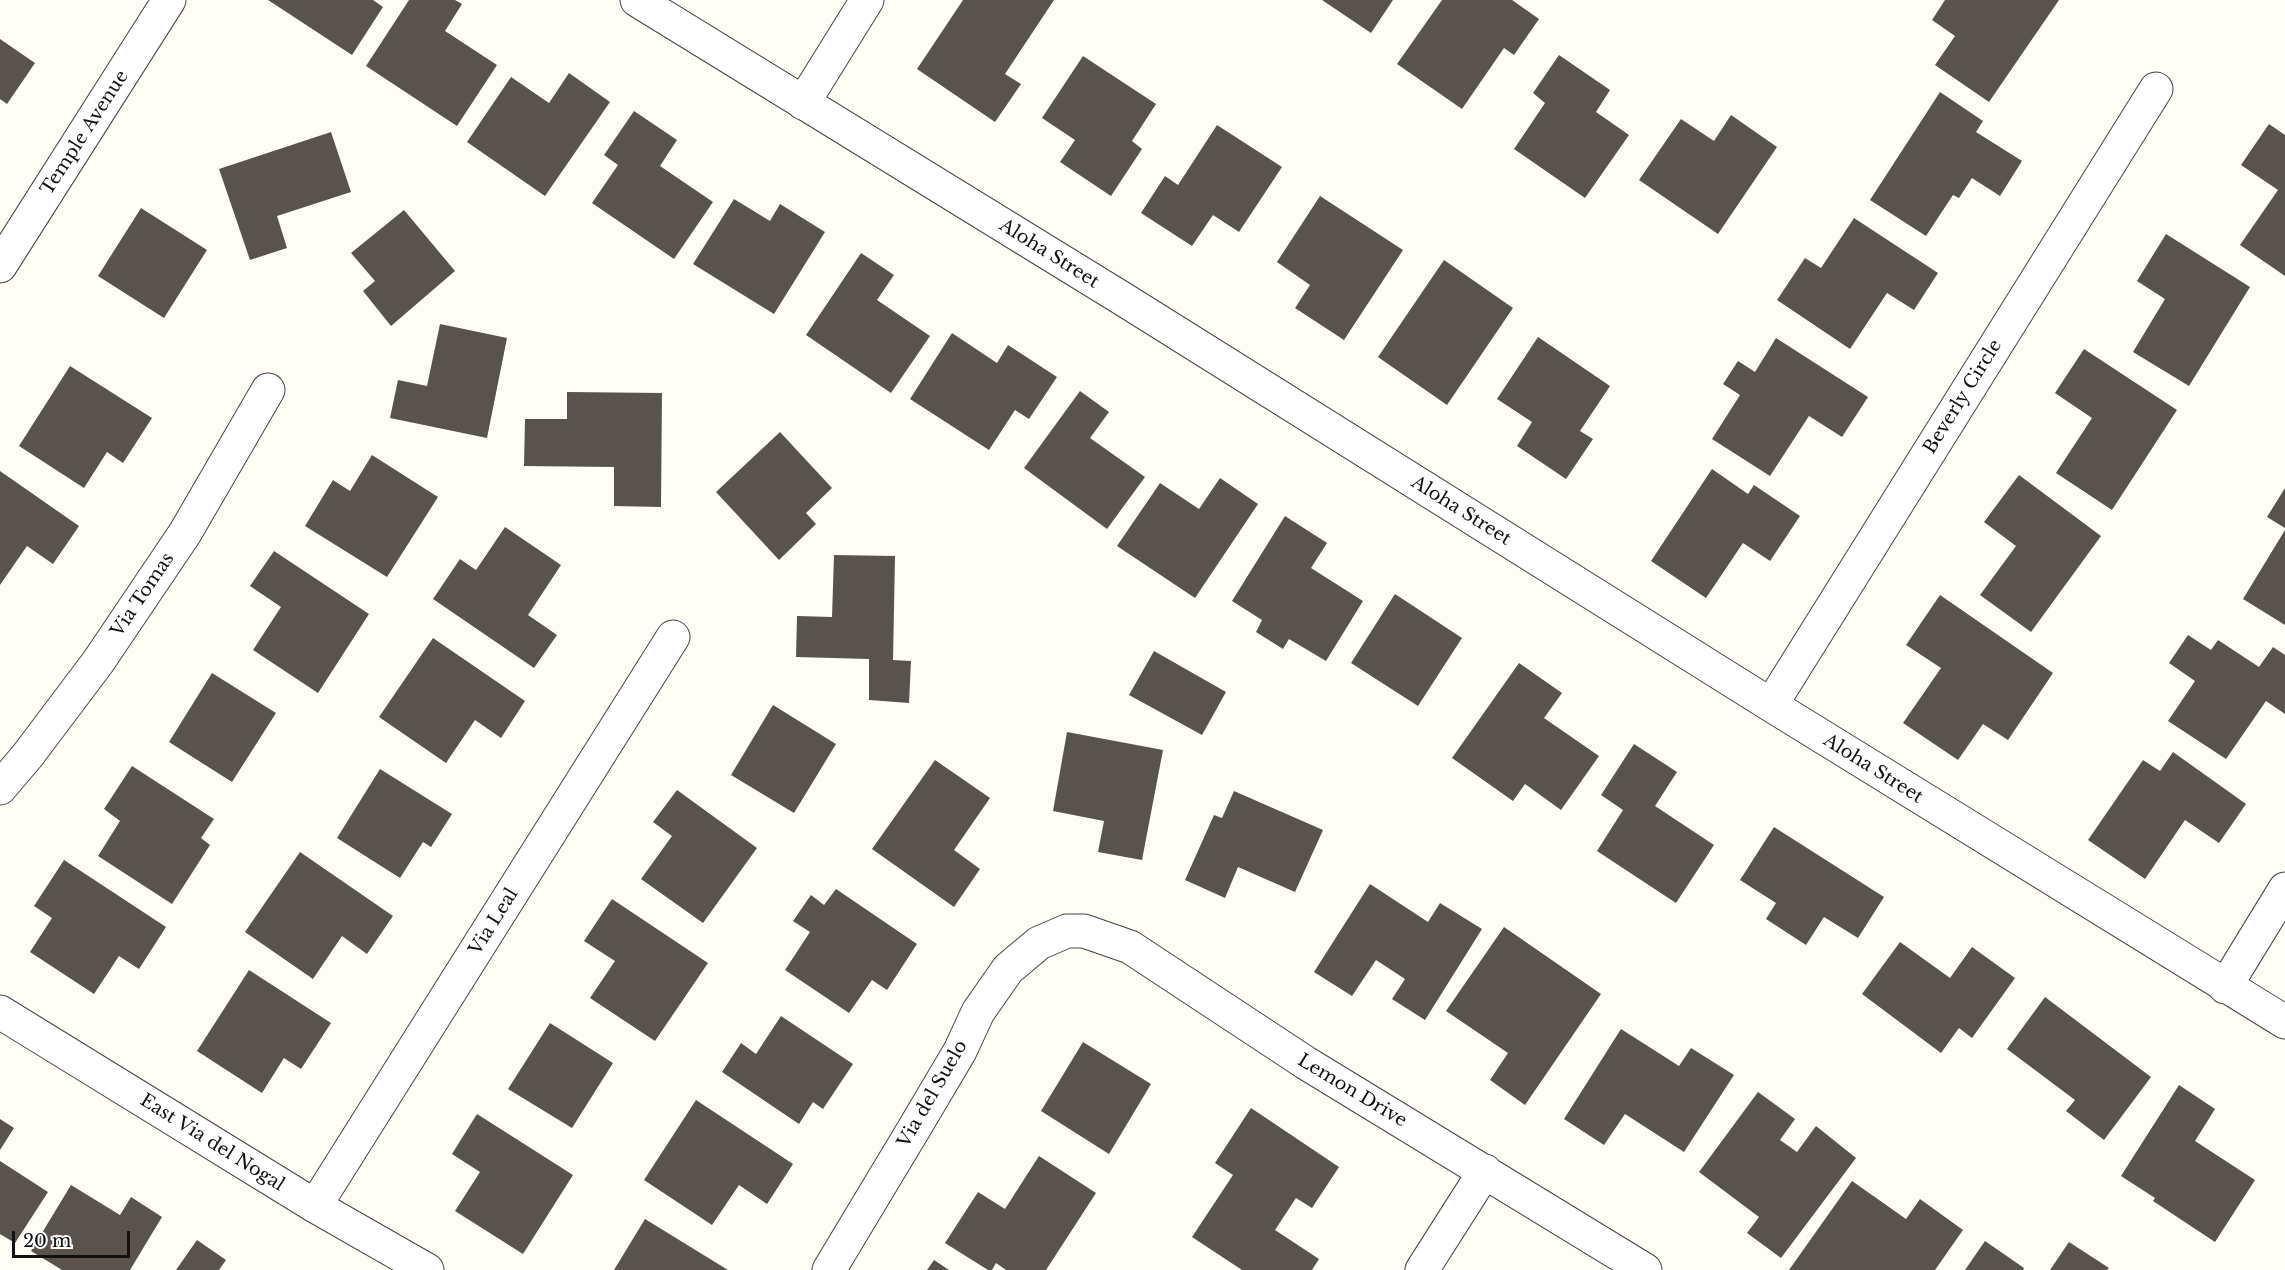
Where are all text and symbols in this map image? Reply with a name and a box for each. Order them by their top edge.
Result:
street label: Temple Avenue [37,67,133,199]
street label: Aloha Street [995,215,1103,293]
street label: Beverly Circle [1919,336,2007,458]
street label: Aloha Street [1407,472,1515,550]
street label: Via Tomas [107,549,179,641]
street label: Aloha Street [1819,730,1927,808]
street label: Via Leal [465,885,523,959]
street label: Via del Suelo [894,1037,972,1151]
street label: Lemon Drive [1294,1050,1410,1132]
street label: East Via del Nogal [136,1090,288,1196]
scale bar [15,1219,134,1257]
text: 20 m [23,1230,71,1252]

